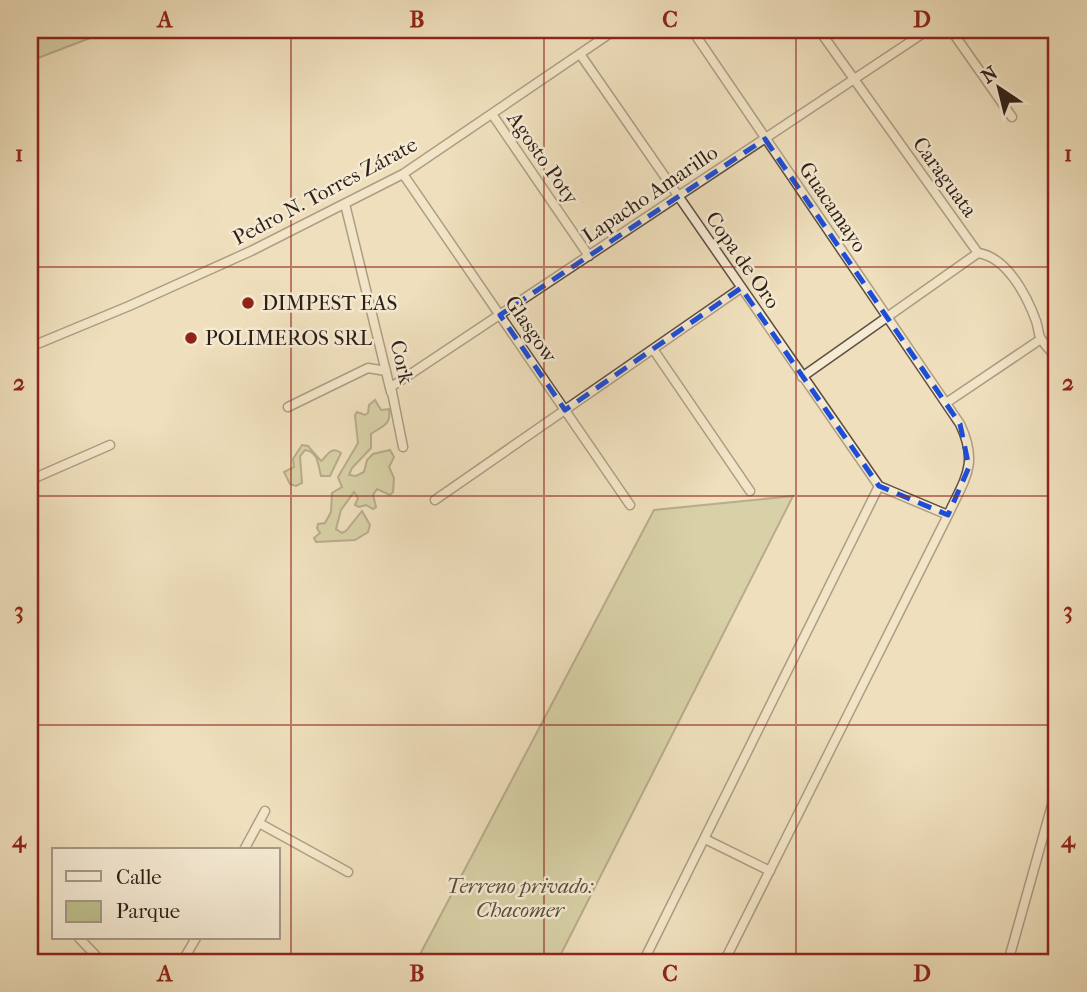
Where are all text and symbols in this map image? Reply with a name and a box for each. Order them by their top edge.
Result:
text: A [156,6,174,33]
text: B [410,6,425,33]
text: C [662,6,678,33]
text: D [913,6,931,33]
north arrow [964,52,1034,122]
text: N [978,61,1003,88]
street label: Agosto Poty [502,106,584,209]
street label: Pedro N. Torres Zárate [229,132,421,250]
street label: Caraguata [908,132,982,222]
text: 1 [15,140,23,167]
street label: Lapacho Amarillo [578,140,722,248]
text: 1 [1064,140,1072,167]
street label: Guacamayo [794,157,872,257]
street label: Copa de Oro [701,207,785,313]
place label: DIMPEST EAS [262,291,397,315]
street label: Glasgow [500,291,563,368]
marker: DIMPEST EAS [240,295,256,311]
place label: POLIMEROS SRL [205,326,373,350]
marker: POLIMEROS SRL [183,330,199,346]
street label: Cork [385,338,419,386]
text: 2 [13,369,25,396]
text: 2 [1062,369,1074,396]
text: 3 [14,597,24,624]
text: 3 [1063,597,1073,624]
text: 4 [11,826,27,853]
text: 4 [1060,826,1076,853]
legend [52,848,280,940]
text: Calle [116,865,162,889]
park label: Terreno privado: Chacomer [446,874,594,922]
text: Parque [116,899,180,923]
text: A [156,960,174,987]
text: B [410,960,425,987]
text: C [662,960,678,987]
text: D [913,960,931,987]

